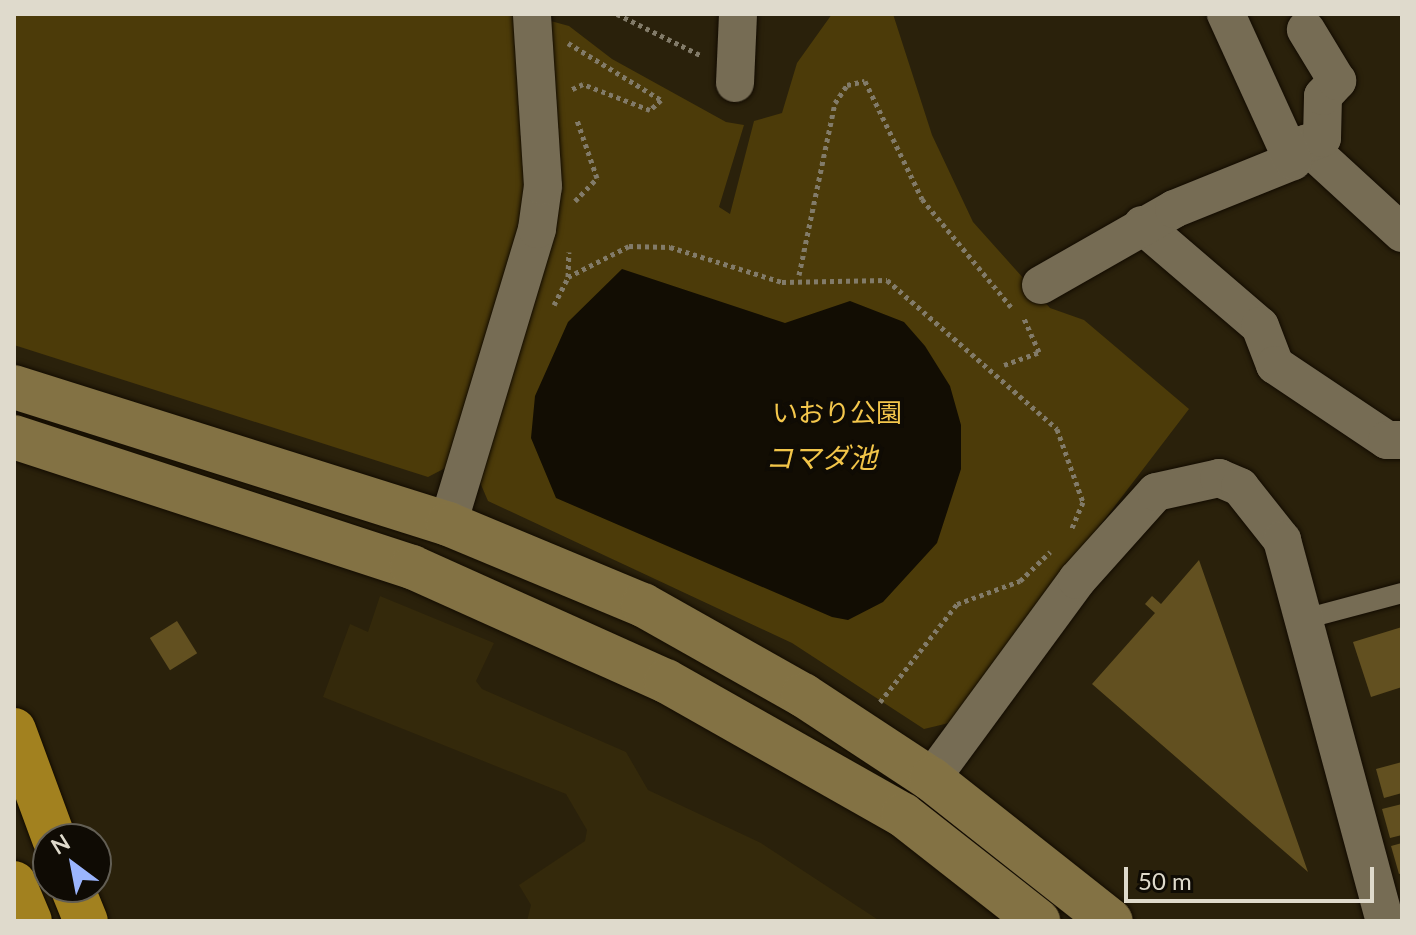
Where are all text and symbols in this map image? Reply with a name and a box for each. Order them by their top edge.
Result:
park label: いおり公園 [772,397,902,429]
water label: コマダ池 [765,440,877,474]
north arrow [32,823,112,903]
text: N [46,828,74,860]
scale bar [1128,851,1378,901]
text: 50 m [1138,866,1192,895]

